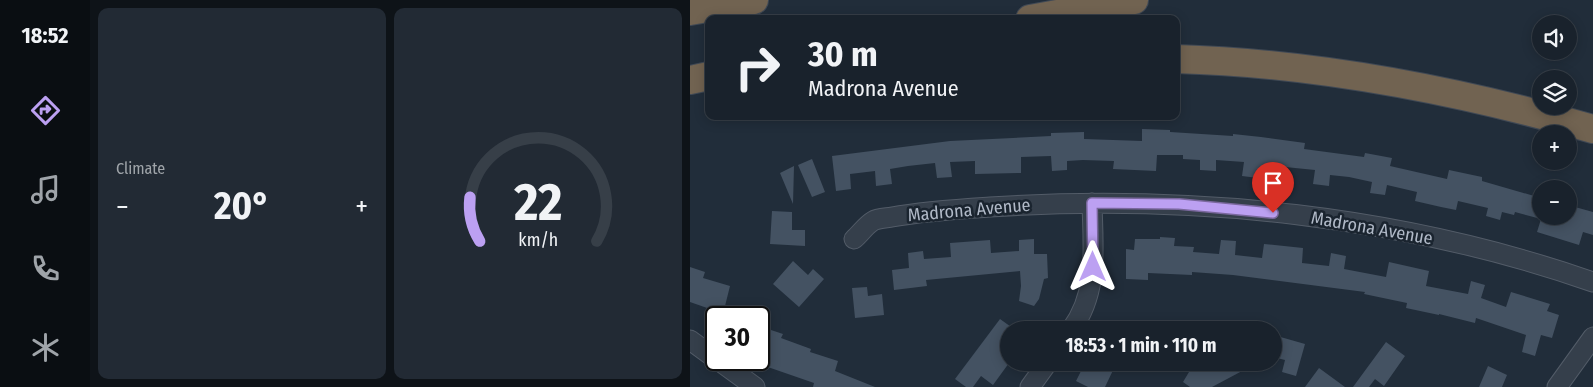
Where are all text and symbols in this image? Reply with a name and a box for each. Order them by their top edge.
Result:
map controls [1532,15,1577,225]
button: sound [1532,15,1577,60]
text: 18:52 [22,22,68,49]
text: 30 m [808,33,878,75]
icon: right [725,35,790,100]
button: layers [1532,70,1577,115]
text: Madrona Avenue [808,75,959,102]
icon: directions [28,93,63,128]
button: + [1532,125,1577,170]
text: Climate [116,159,165,178]
pin [1252,162,1294,213]
icon: arrive [1259,169,1287,197]
text: 22 [513,171,562,234]
icon: music [28,172,63,207]
button: − [1532,180,1577,225]
text: 20° [214,183,270,229]
text: − [116,190,129,223]
text: + [355,190,368,223]
street label: Madrona Avenue [907,194,1031,226]
street label: Madrona Avenue [1309,206,1435,250]
text: km/h [518,229,558,251]
position arrow [1066,240,1118,292]
icon: phone [28,251,63,286]
speed limit sign: 30 [705,306,770,371]
icon: climate [28,330,63,365]
text: 18:53 · 1 min · 110 m [1065,334,1217,357]

